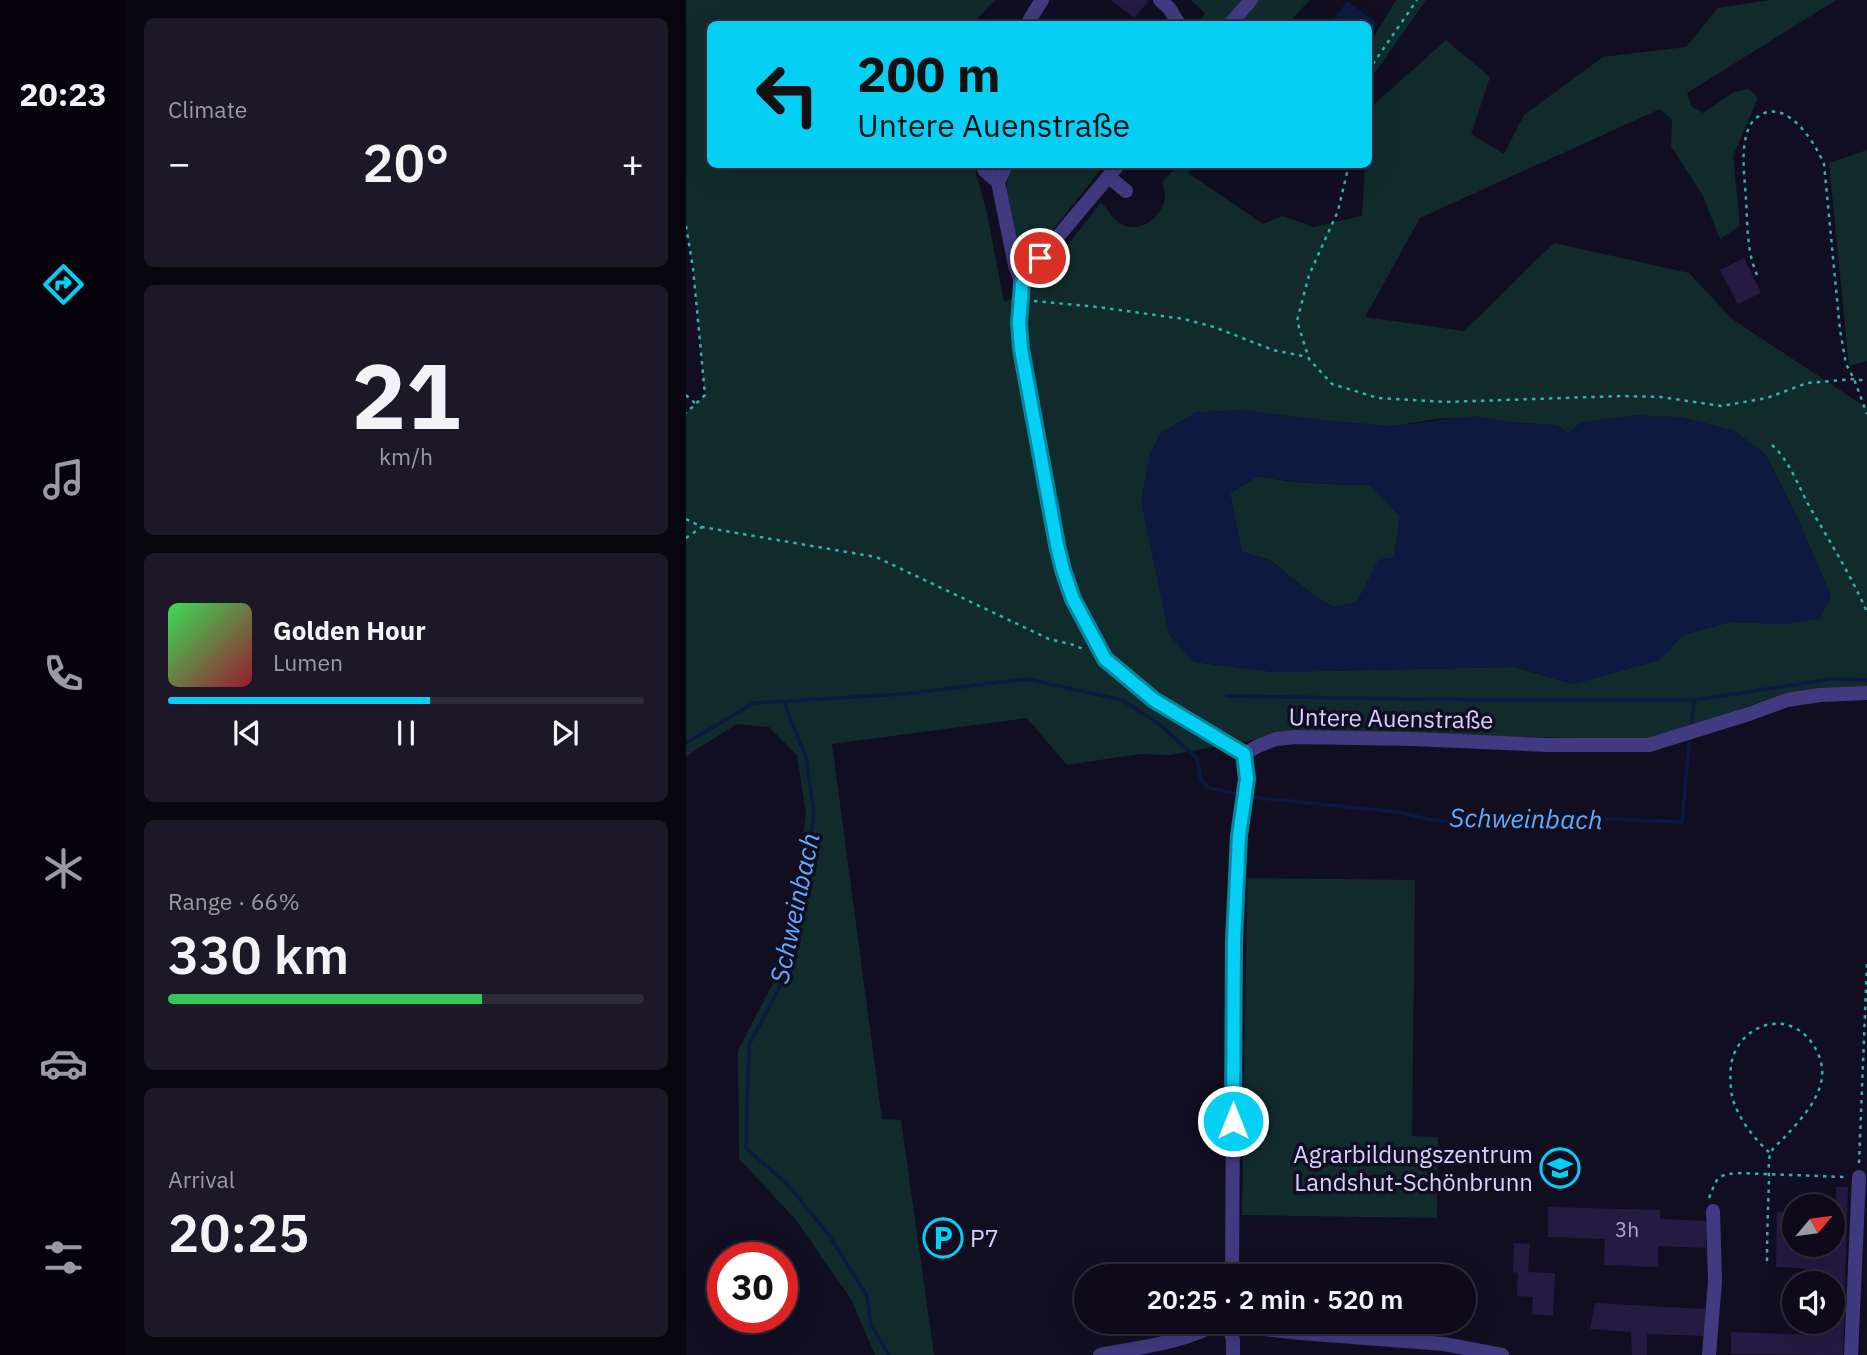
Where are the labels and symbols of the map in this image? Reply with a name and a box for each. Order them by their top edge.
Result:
pin [1010,228,1070,288]
street label: Untere Auenstraße [1288,700,1494,736]
water label: Schweinbach [1449,800,1603,836]
water label: Schweinbach [761,829,827,987]
position arrow [1196,1084,1270,1158]
place label: Agrarbildungszentrum Landshut-Schönbrunn [1293,1138,1533,1198]
school or university icon: Agrarbildungszentrum Landshut-Schönbrunn [1539,1147,1581,1189]
north arrow [1782,1194,1844,1256]
house number: 3h [1615,1215,1639,1243]
parking icon: P7 [922,1217,964,1259]
place label: P7 [970,1222,999,1254]
speed limit sign: 30 [707,1242,798,1333]

